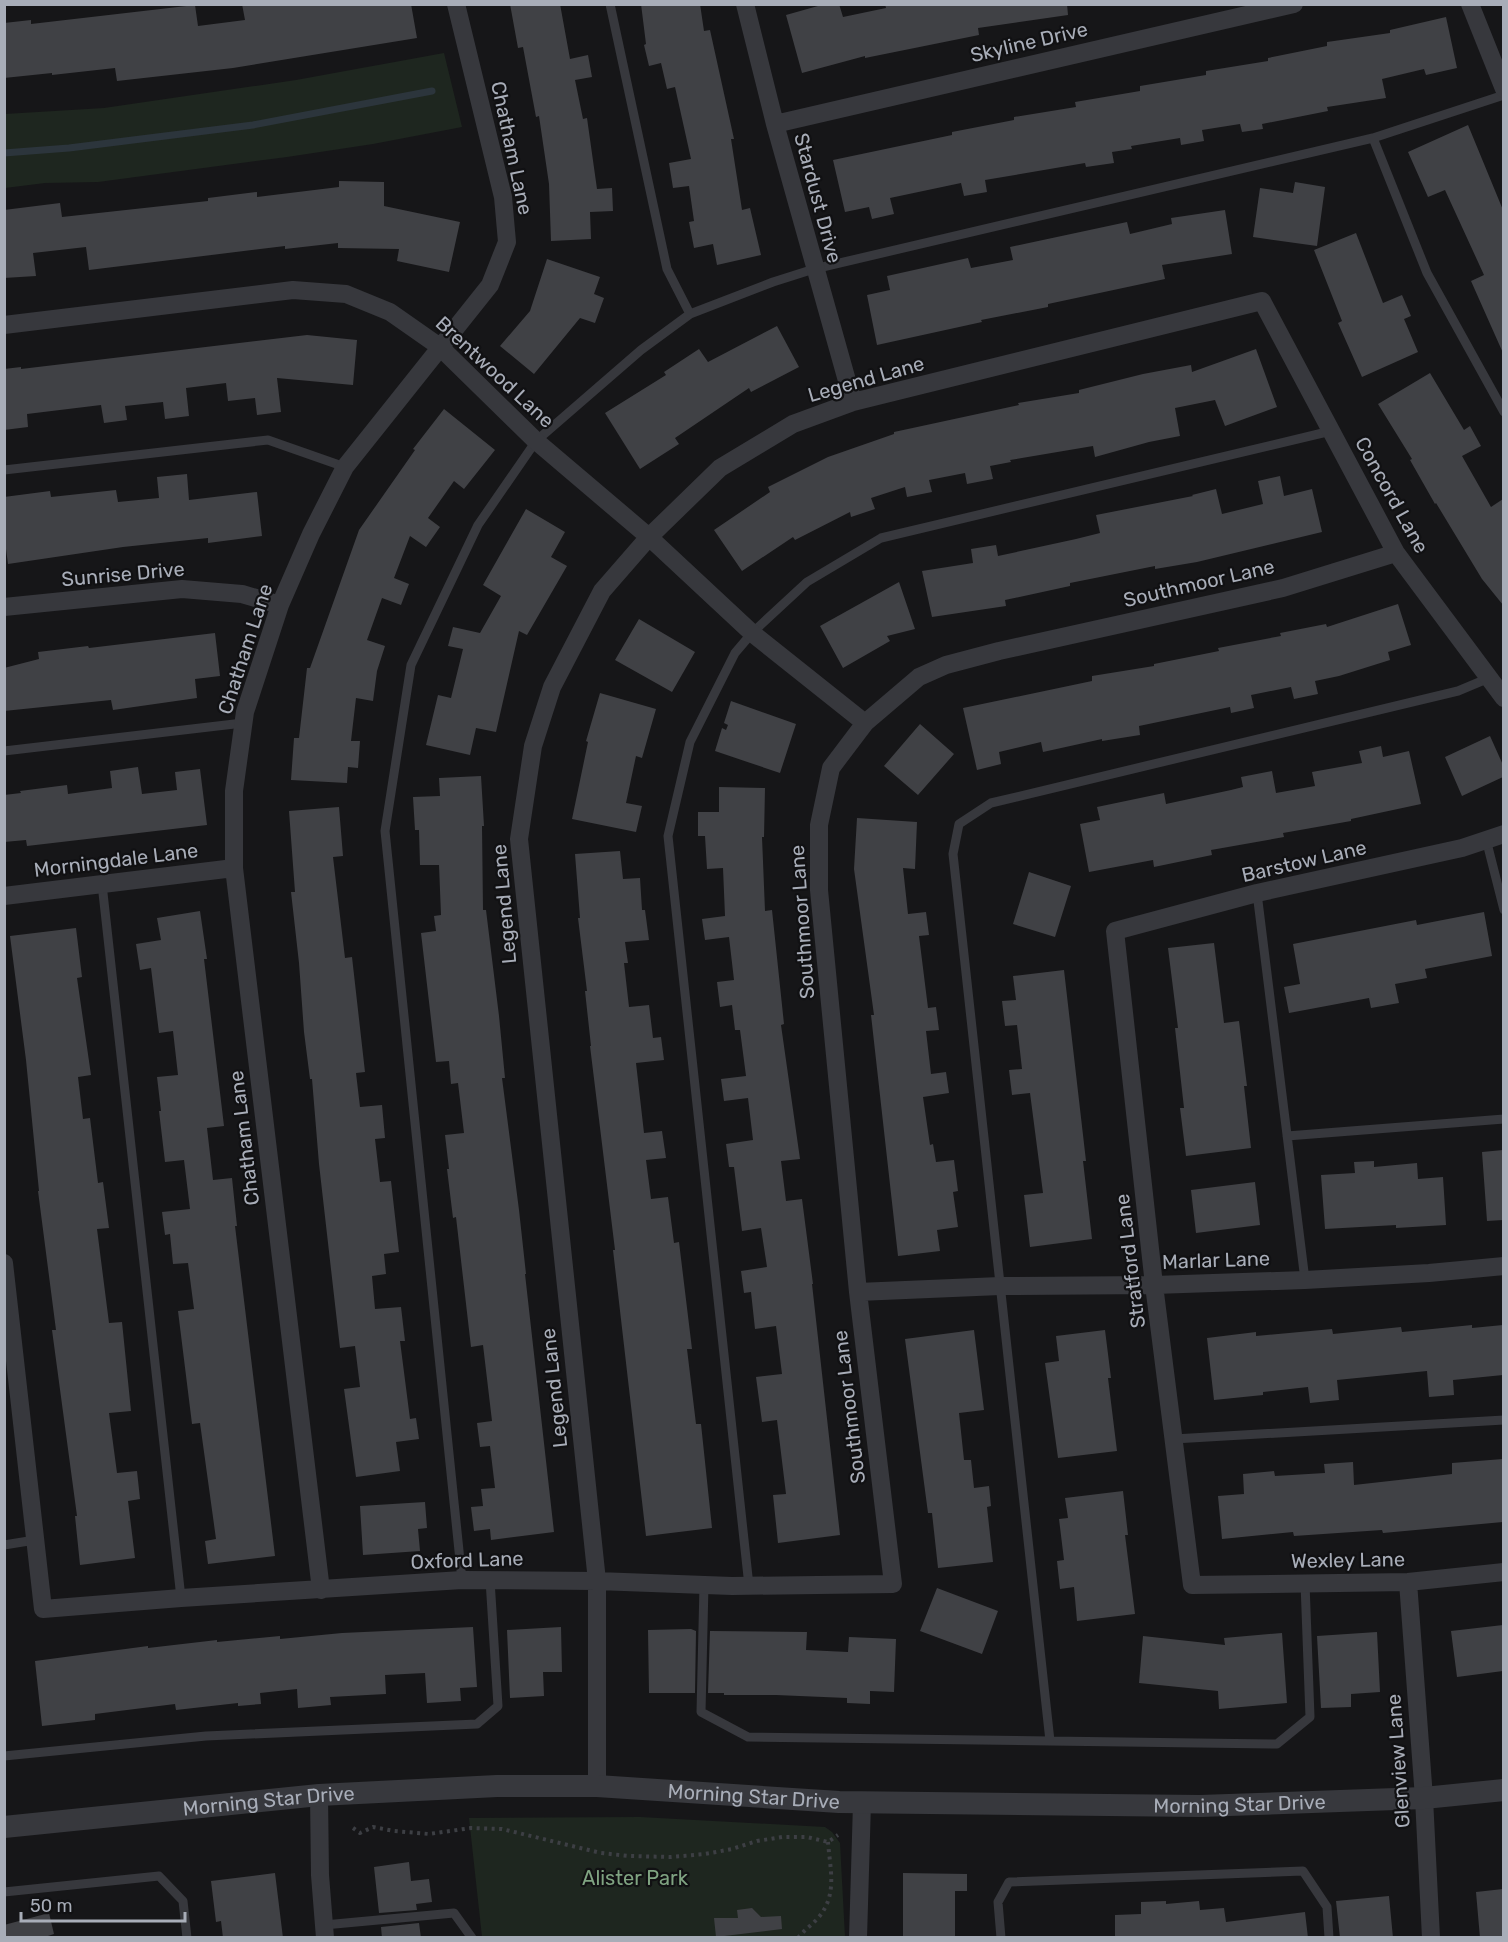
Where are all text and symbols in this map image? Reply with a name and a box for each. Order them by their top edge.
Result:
street label: Skyline Drive [968,17,1090,67]
street label: Chatham Lane [486,79,538,217]
street label: Stardust Drive [789,130,847,266]
street label: Brentwood Lane [431,311,559,433]
street label: Legend Lane [805,351,927,407]
street label: Concord Lane [1350,433,1434,557]
street label: Southmoor Lane [1121,554,1277,612]
street label: Sunrise Drive [60,557,186,591]
street label: Chatham Lane [213,581,277,717]
street label: Barstow Lane [1239,835,1369,887]
street label: Morningdale Lane [32,838,200,882]
street label: Legend Lane [487,843,521,965]
street label: Southmoor Lane [785,844,819,1000]
street label: Chatham Lane [224,1069,264,1207]
street label: Stratford Lane [1110,1192,1150,1330]
street label: Marlar Lane [1162,1246,1270,1274]
street label: Legend Lane [536,1327,572,1449]
street label: Southmoor Lane [828,1329,870,1485]
street label: Oxford Lane [410,1546,524,1574]
street label: Wexley Lane [1291,1547,1405,1573]
street label: Glenview Lane [1381,1693,1415,1829]
street label: Morning Star Drive [667,1779,841,1814]
street label: Morning Star Drive [182,1781,355,1821]
street label: Morning Star Drive [1153,1790,1326,1818]
park label: Alister Park [582,1866,689,1890]
scale bar [21,1885,184,1923]
text: 50 m [30,1895,73,1917]

